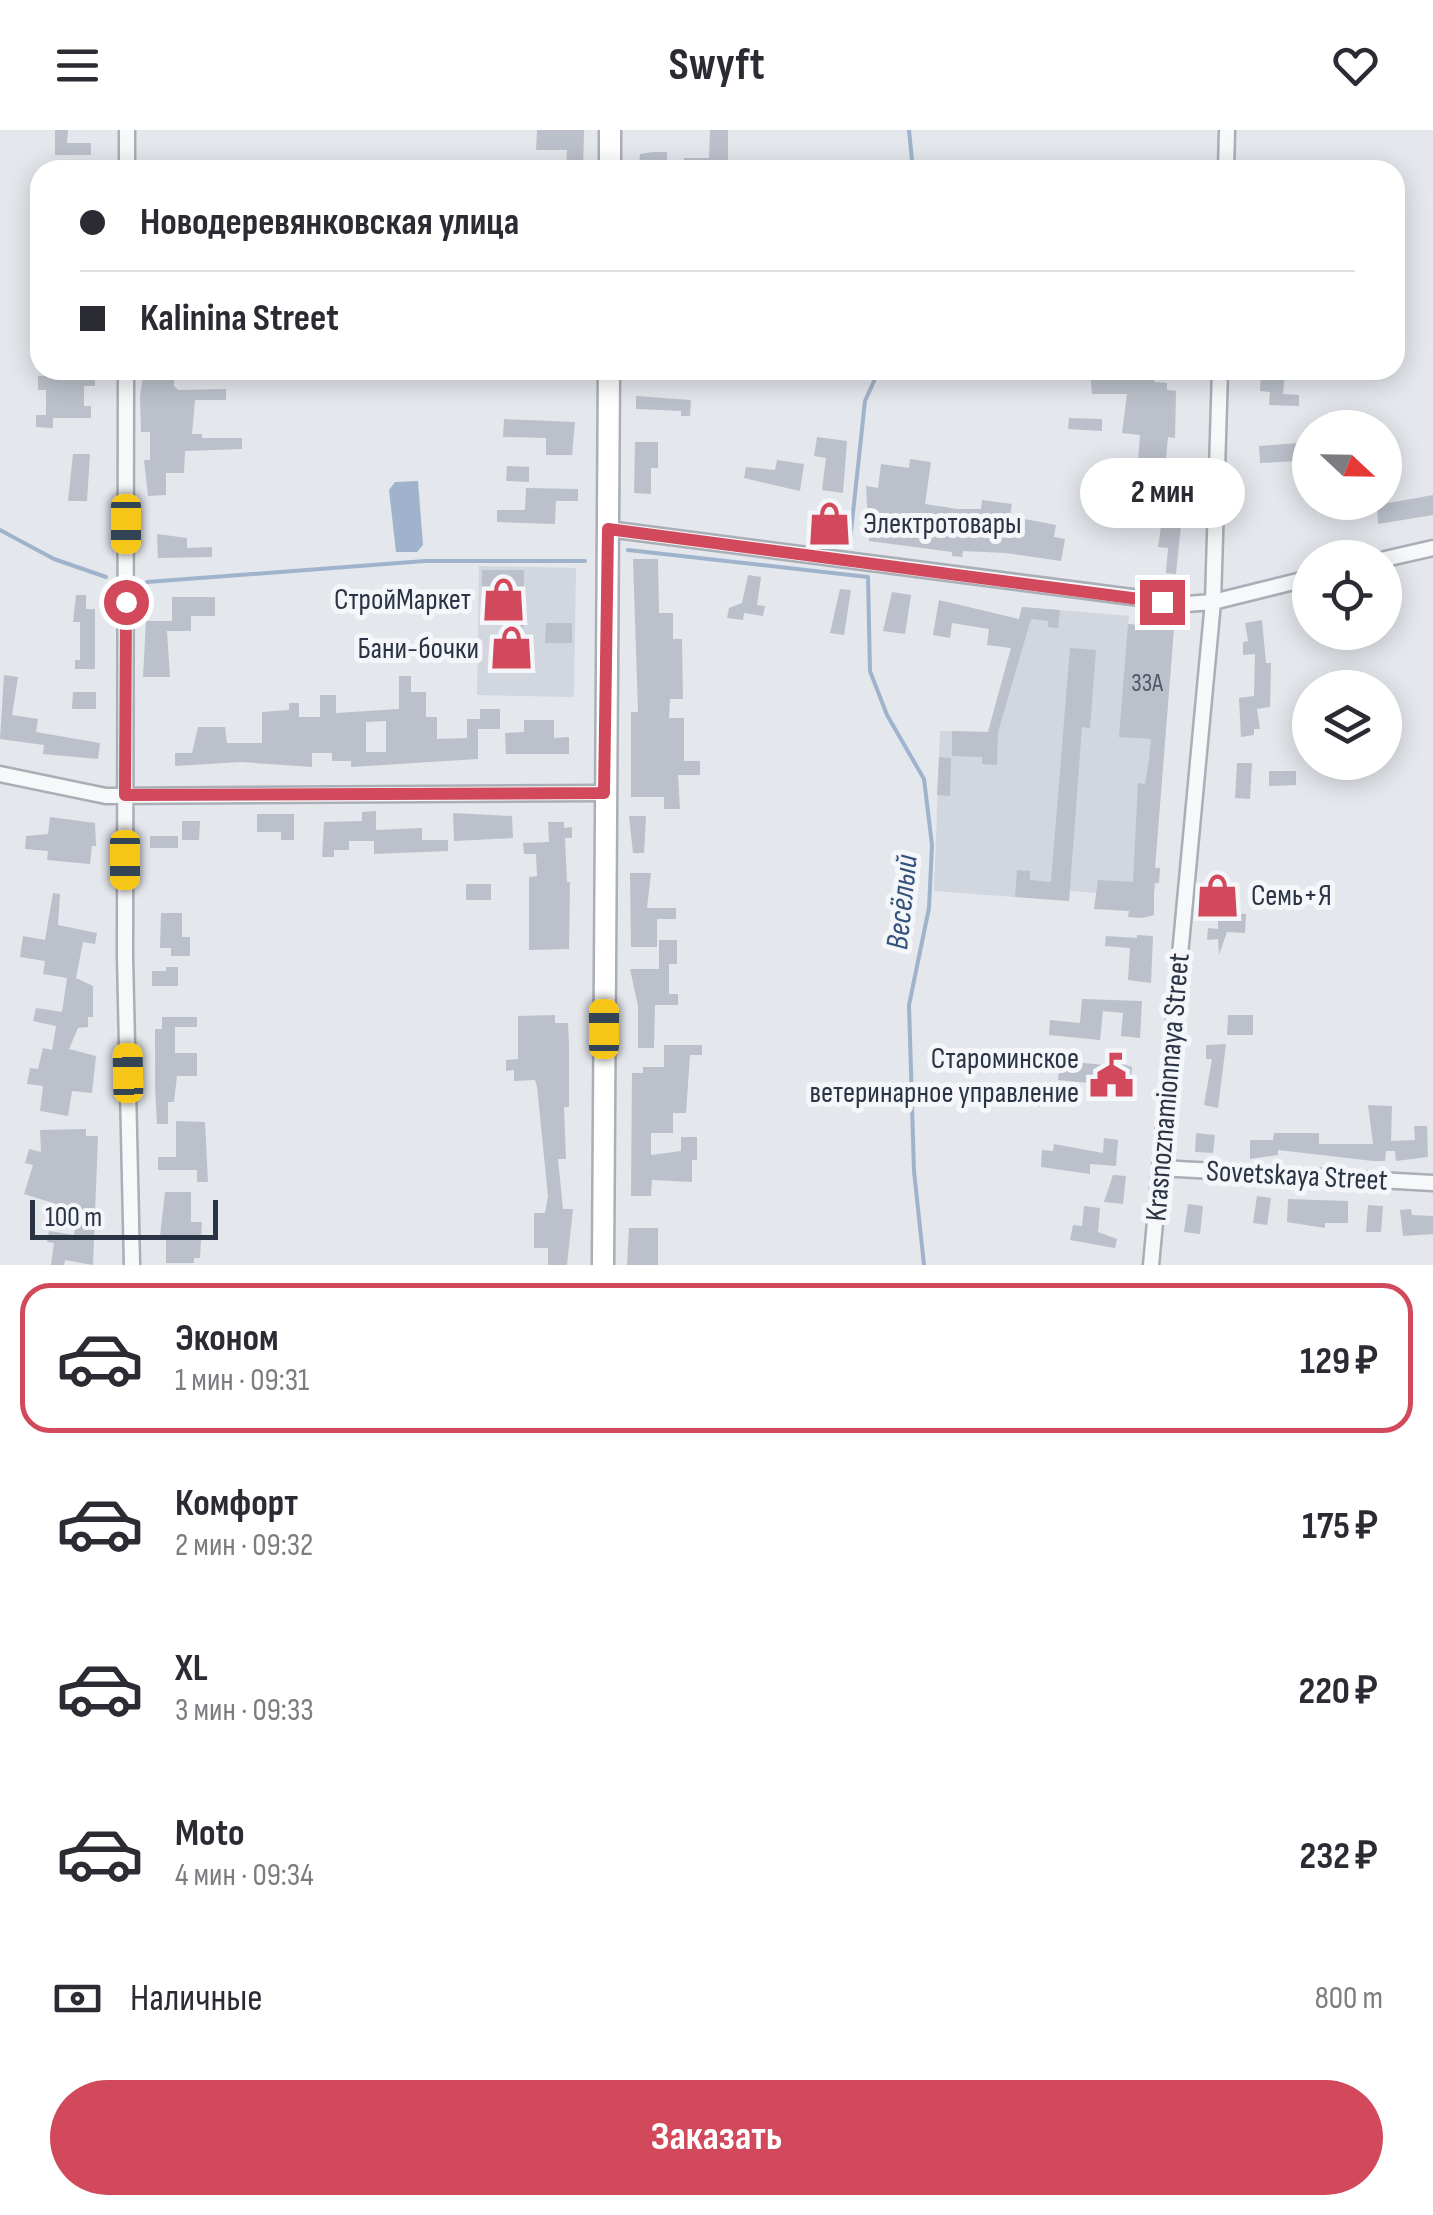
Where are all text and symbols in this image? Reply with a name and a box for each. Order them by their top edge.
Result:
icon: menu [50,38,105,93]
text: Swyft [668,38,765,93]
icon: heart [1328,38,1383,93]
text: Новодеревянковская улица [140,200,519,245]
text: Kalinina Street [140,296,339,341]
north arrow [1292,410,1402,520]
map controls [1292,410,1402,780]
callout: 2 мин [1080,457,1244,527]
text: 2 мин [1131,473,1194,512]
car [111,494,141,554]
shop icon: Электротовары [806,499,854,547]
place label: Электротовары [863,506,1022,542]
button: locate [1292,540,1402,650]
shop icon: СтройМаркет [480,575,528,623]
route start [104,580,149,625]
route end [1140,580,1185,625]
place label: СтройМаркет [334,582,471,618]
shop icon: Бани-бочки [488,624,536,672]
place label: Бани-бочки [358,631,479,667]
house number: 33А [1131,668,1163,699]
button: layers [1292,670,1402,780]
car [110,830,140,890]
water label: Весёлый [878,853,927,952]
shop icon: Семь+Я [1194,871,1242,919]
place label: Семь+Я [1251,878,1332,914]
street label: Krasnoznamionnaya Street [1138,951,1198,1223]
car [589,999,619,1059]
place label: Староминское ветеринарное управление [810,1041,1079,1111]
car [112,1043,144,1103]
public building icon: Староминское ветеринарное управление [1088,1051,1136,1099]
street label: Sovetskaya Street [1205,1153,1389,1199]
scale bar [30,1195,218,1240]
text: 100 m [45,1201,102,1234]
icon: car [55,1313,145,1403]
text: Эконом [175,1316,279,1361]
text: 129 ₽ [1300,1339,1378,1384]
text: 1 мин · 09:31 [175,1361,309,1400]
icon: car [55,1478,145,1568]
text: Комфорт [175,1481,298,1526]
text: 175 ₽ [1302,1504,1378,1549]
text: 2 мин · 09:32 [175,1526,313,1565]
icon: car [55,1643,145,1733]
text: XL [175,1646,208,1691]
text: 220 ₽ [1299,1669,1378,1714]
text: 3 мин · 09:33 [175,1691,314,1730]
icon: car [55,1808,145,1898]
text: Moto [175,1811,245,1856]
text: 232 ₽ [1300,1834,1378,1879]
text: 4 мин · 09:34 [175,1856,314,1895]
icon: cash [50,1971,105,2026]
text: Наличные [130,1976,263,2021]
text: 800 m [1315,1979,1383,2018]
button: Заказать [50,2080,1383,2195]

